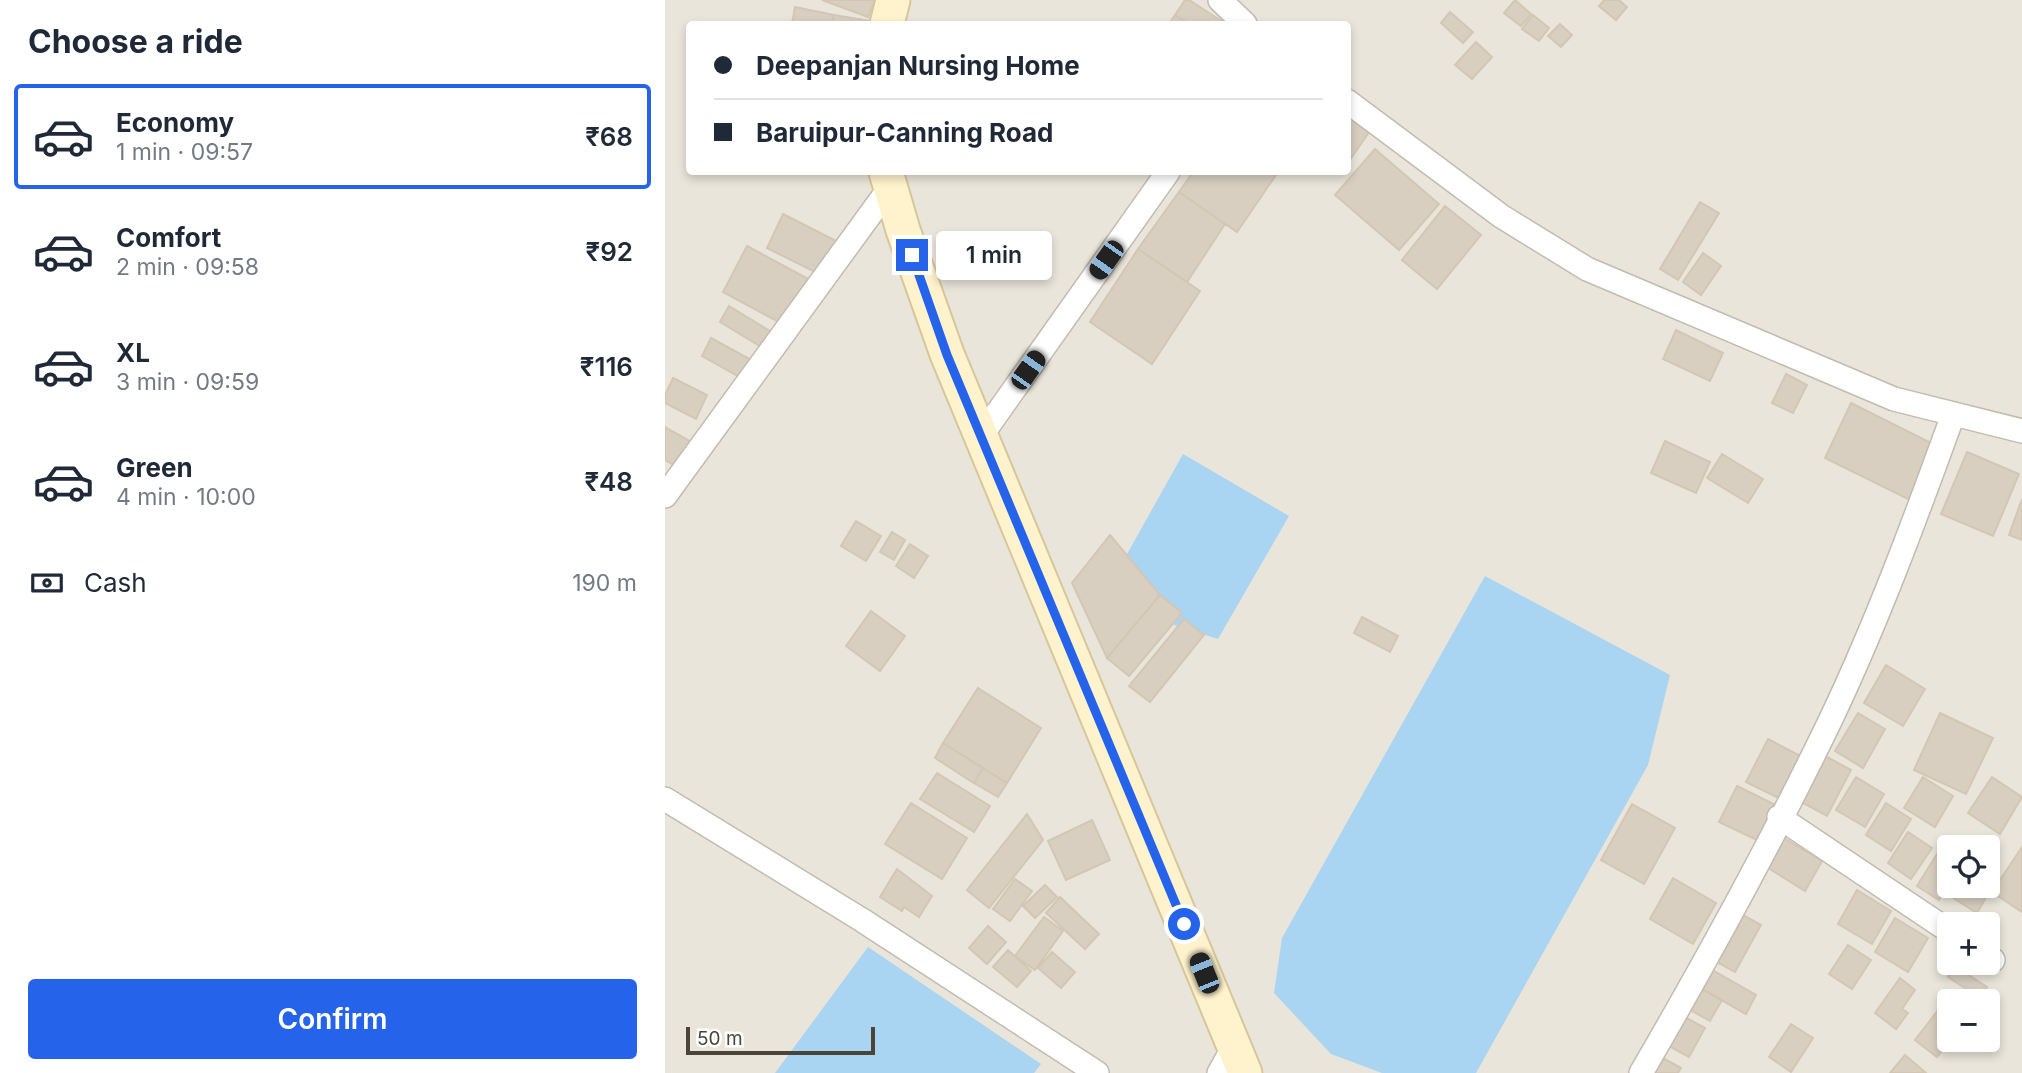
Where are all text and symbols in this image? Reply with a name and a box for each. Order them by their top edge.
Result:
text: Choose a ride [28,22,243,61]
text: Deepanjan Nursing Home [756,50,1080,81]
icon: car [32,105,95,168]
text: Economy [116,107,234,138]
text: Baruipur-Canning Road [756,117,1053,148]
text: ₹68 [585,121,633,152]
text: 1 min · 09:57 [116,138,253,166]
icon: car [32,220,95,283]
text: Comfort [116,222,221,253]
callout: 1 min [937,230,1052,280]
text: ₹92 [586,236,633,267]
car [1086,237,1127,283]
route end [896,239,928,271]
text: 1 min [966,241,1022,269]
text: 2 min · 09:58 [116,253,259,281]
icon: car [32,335,95,398]
text: XL [116,337,150,368]
car [1008,347,1049,393]
text: ₹116 [580,351,633,382]
text: 3 min · 09:59 [116,368,259,396]
icon: car [32,450,95,513]
text: Green [116,452,193,483]
text: ₹48 [584,466,633,497]
text: 4 min · 10:00 [116,483,256,511]
icon: cash [28,564,66,602]
text: Cash [84,567,147,598]
text: 190 m [572,569,637,597]
map controls [1937,835,2000,1052]
button: locate [1937,835,2000,898]
route start [1168,908,1200,940]
button: + [1937,912,2000,975]
car [1187,950,1222,996]
button: Confirm [28,979,637,1059]
button: − [1937,989,2000,1052]
scale bar [686,1024,875,1056]
text: 50 m [697,1027,743,1050]

